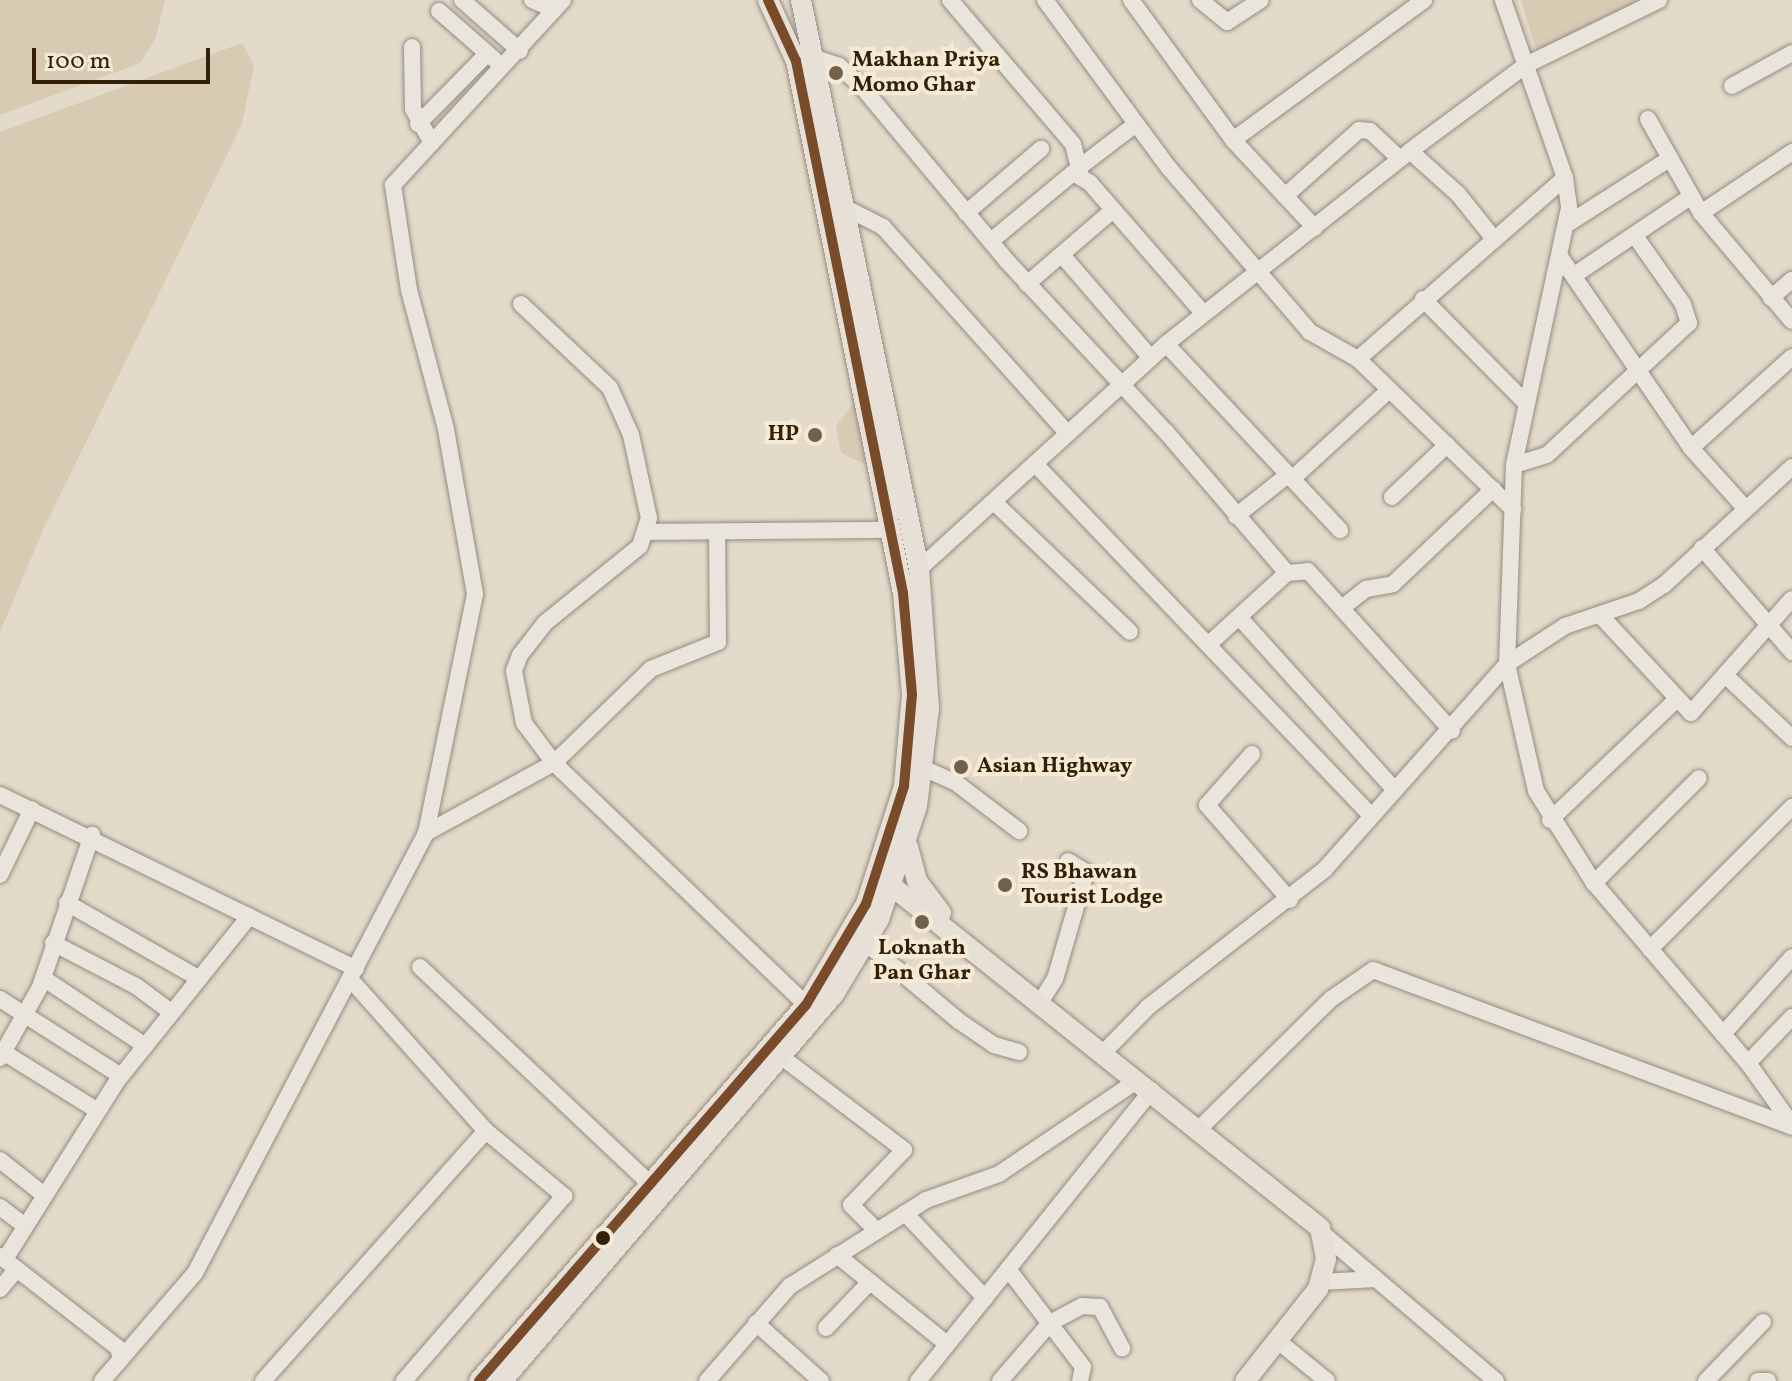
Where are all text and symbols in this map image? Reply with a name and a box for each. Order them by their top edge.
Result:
scale bar [36,32,214,82]
text: 100 m [46,45,111,79]
place label: Makhan Priya Momo Ghar [852,47,1000,98]
marker: Makhan Priya Momo Ghar [827,64,845,82]
place label: HP [768,422,799,448]
marker: HP [806,426,824,444]
place label: Asian Highway [977,754,1132,780]
marker: Asian Highway [952,758,970,776]
place label: RS Bhawan Tourist Lodge [1021,859,1163,910]
marker: RS Bhawan Tourist Lodge [996,876,1014,894]
marker: Loknath Pan Ghar [913,913,931,931]
place label: Loknath Pan Ghar [873,935,971,986]
unlabelled marker [595,1230,611,1246]

